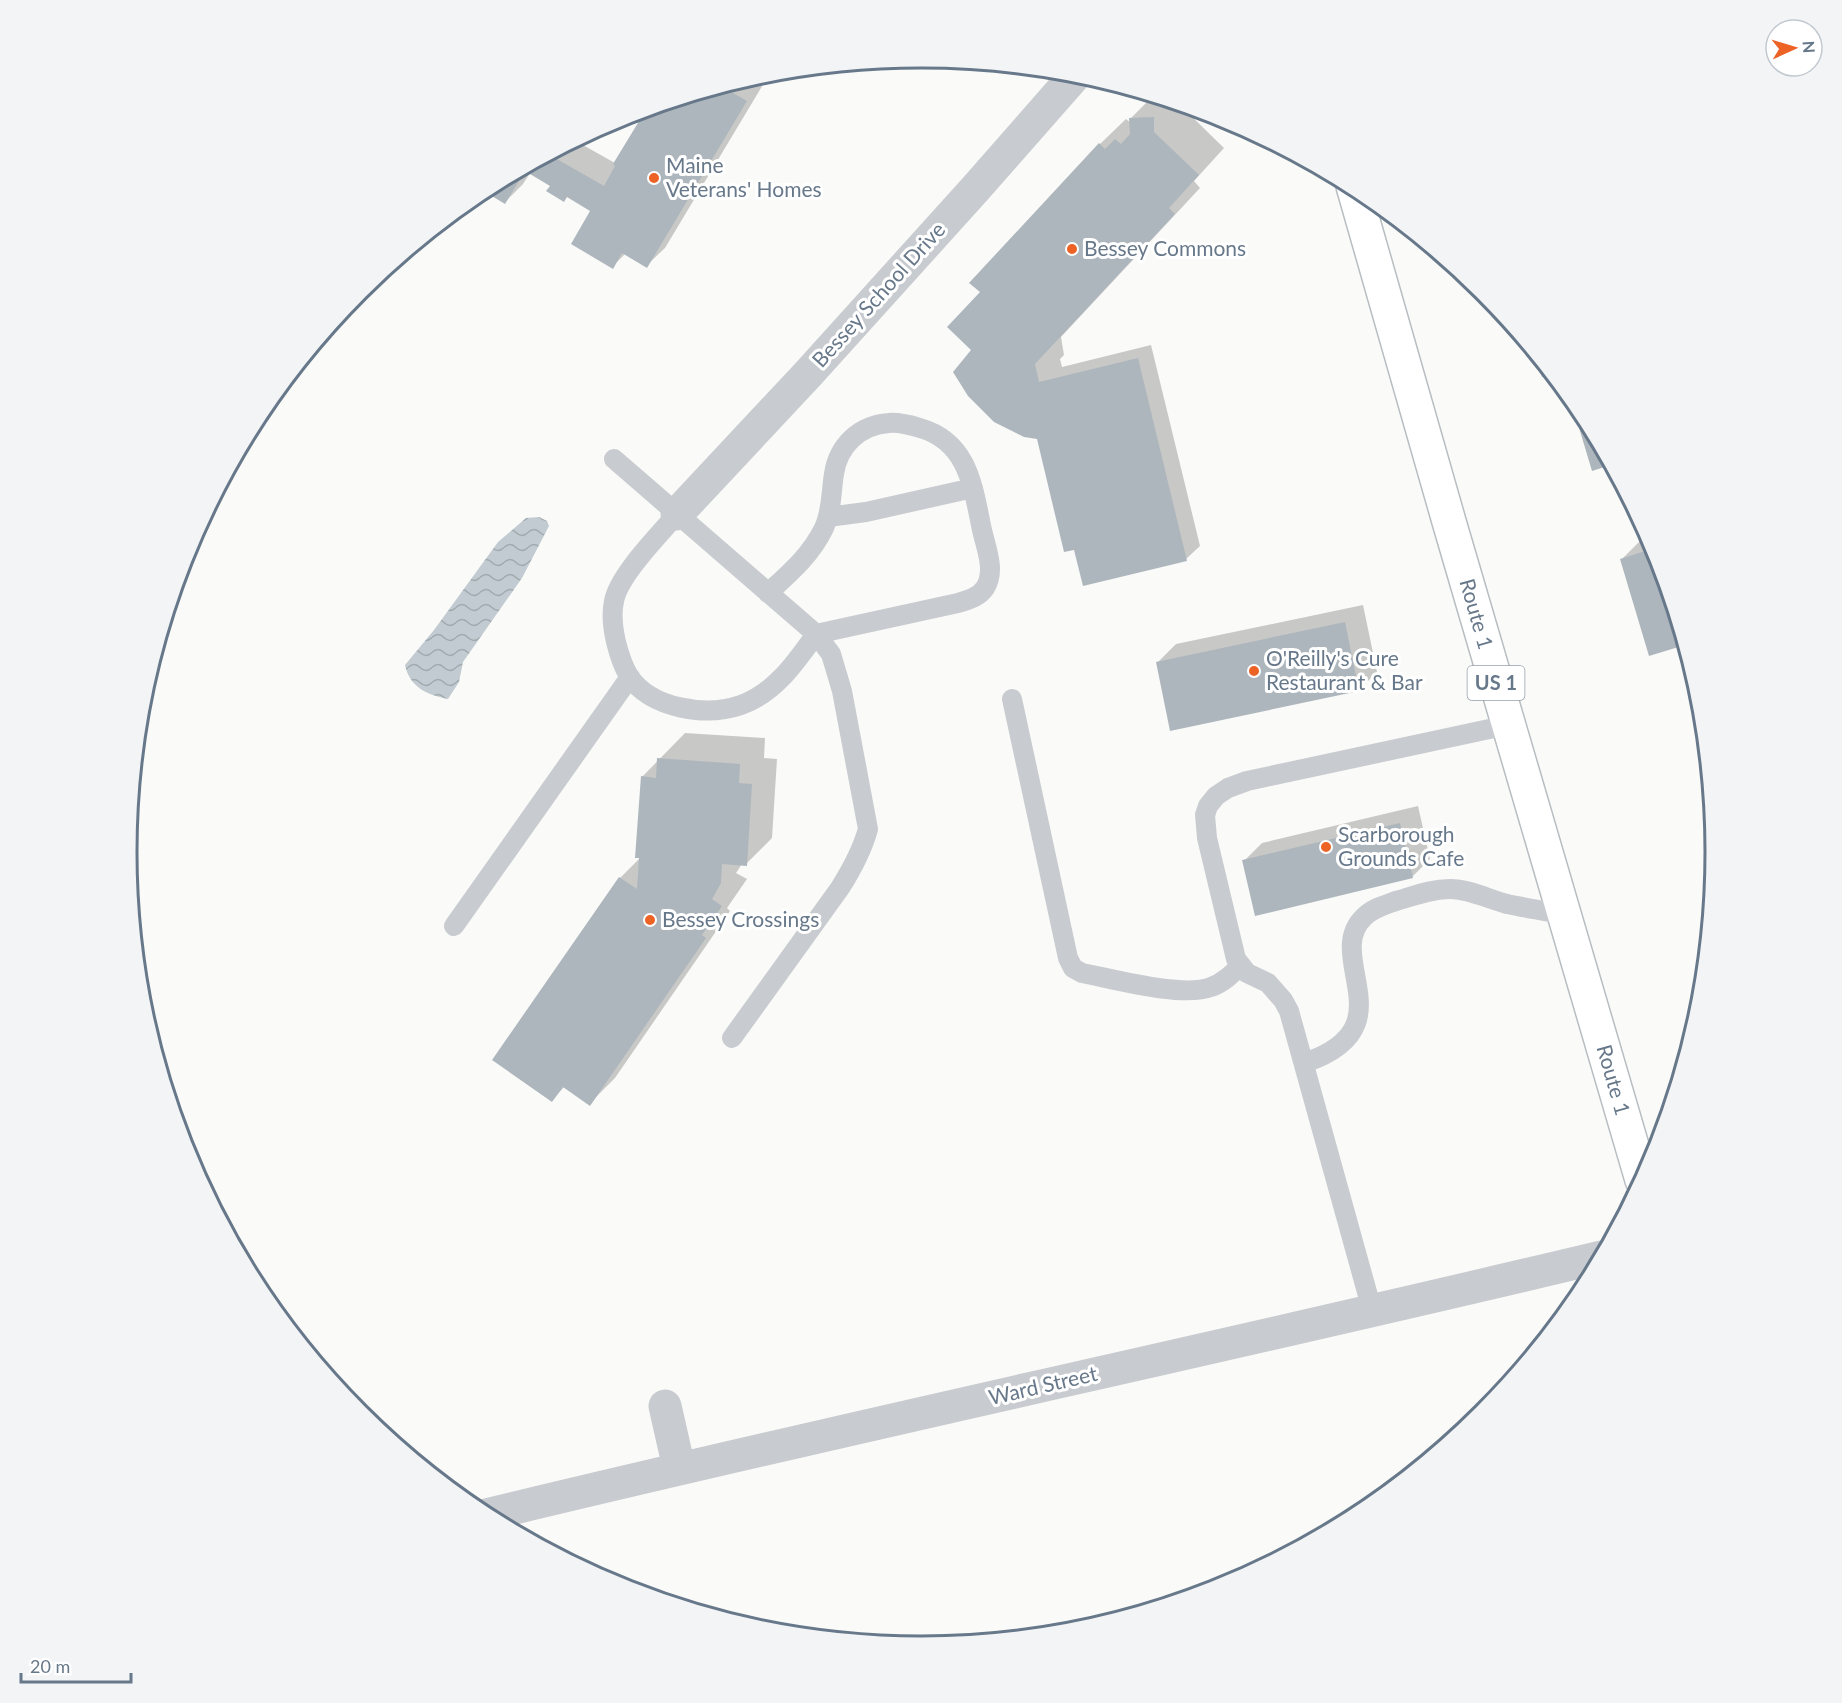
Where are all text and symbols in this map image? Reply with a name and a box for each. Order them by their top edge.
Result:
north arrow [1764,18,1824,78]
text: N [1800,40,1819,54]
place label: Maine Veterans' Homes [666,152,822,201]
marker: Maine Veterans' Homes [647,171,661,185]
street label: Bessey School Drive [806,216,950,372]
place label: Bessey Commons [1084,235,1246,260]
marker: Bessey Commons [1065,242,1079,256]
street label: Route 1 [1455,575,1499,652]
place label: O'Reilly's Cure Restaurant & Bar [1266,645,1423,694]
marker: O'Reilly's Cure Restaurant & Bar [1247,664,1261,678]
road number: US 1 [1468,666,1524,700]
place label: Scarborough Grounds Cafe [1338,821,1464,870]
marker: Scarborough Grounds Cafe [1319,840,1333,854]
place label: Bessey Crossings [662,906,819,931]
marker: Bessey Crossings [643,913,657,927]
street label: Route 1 [1592,1041,1636,1118]
street label: Ward Street [986,1360,1100,1409]
scale bar [21,1646,130,1684]
text: 20 m [30,1655,70,1677]

